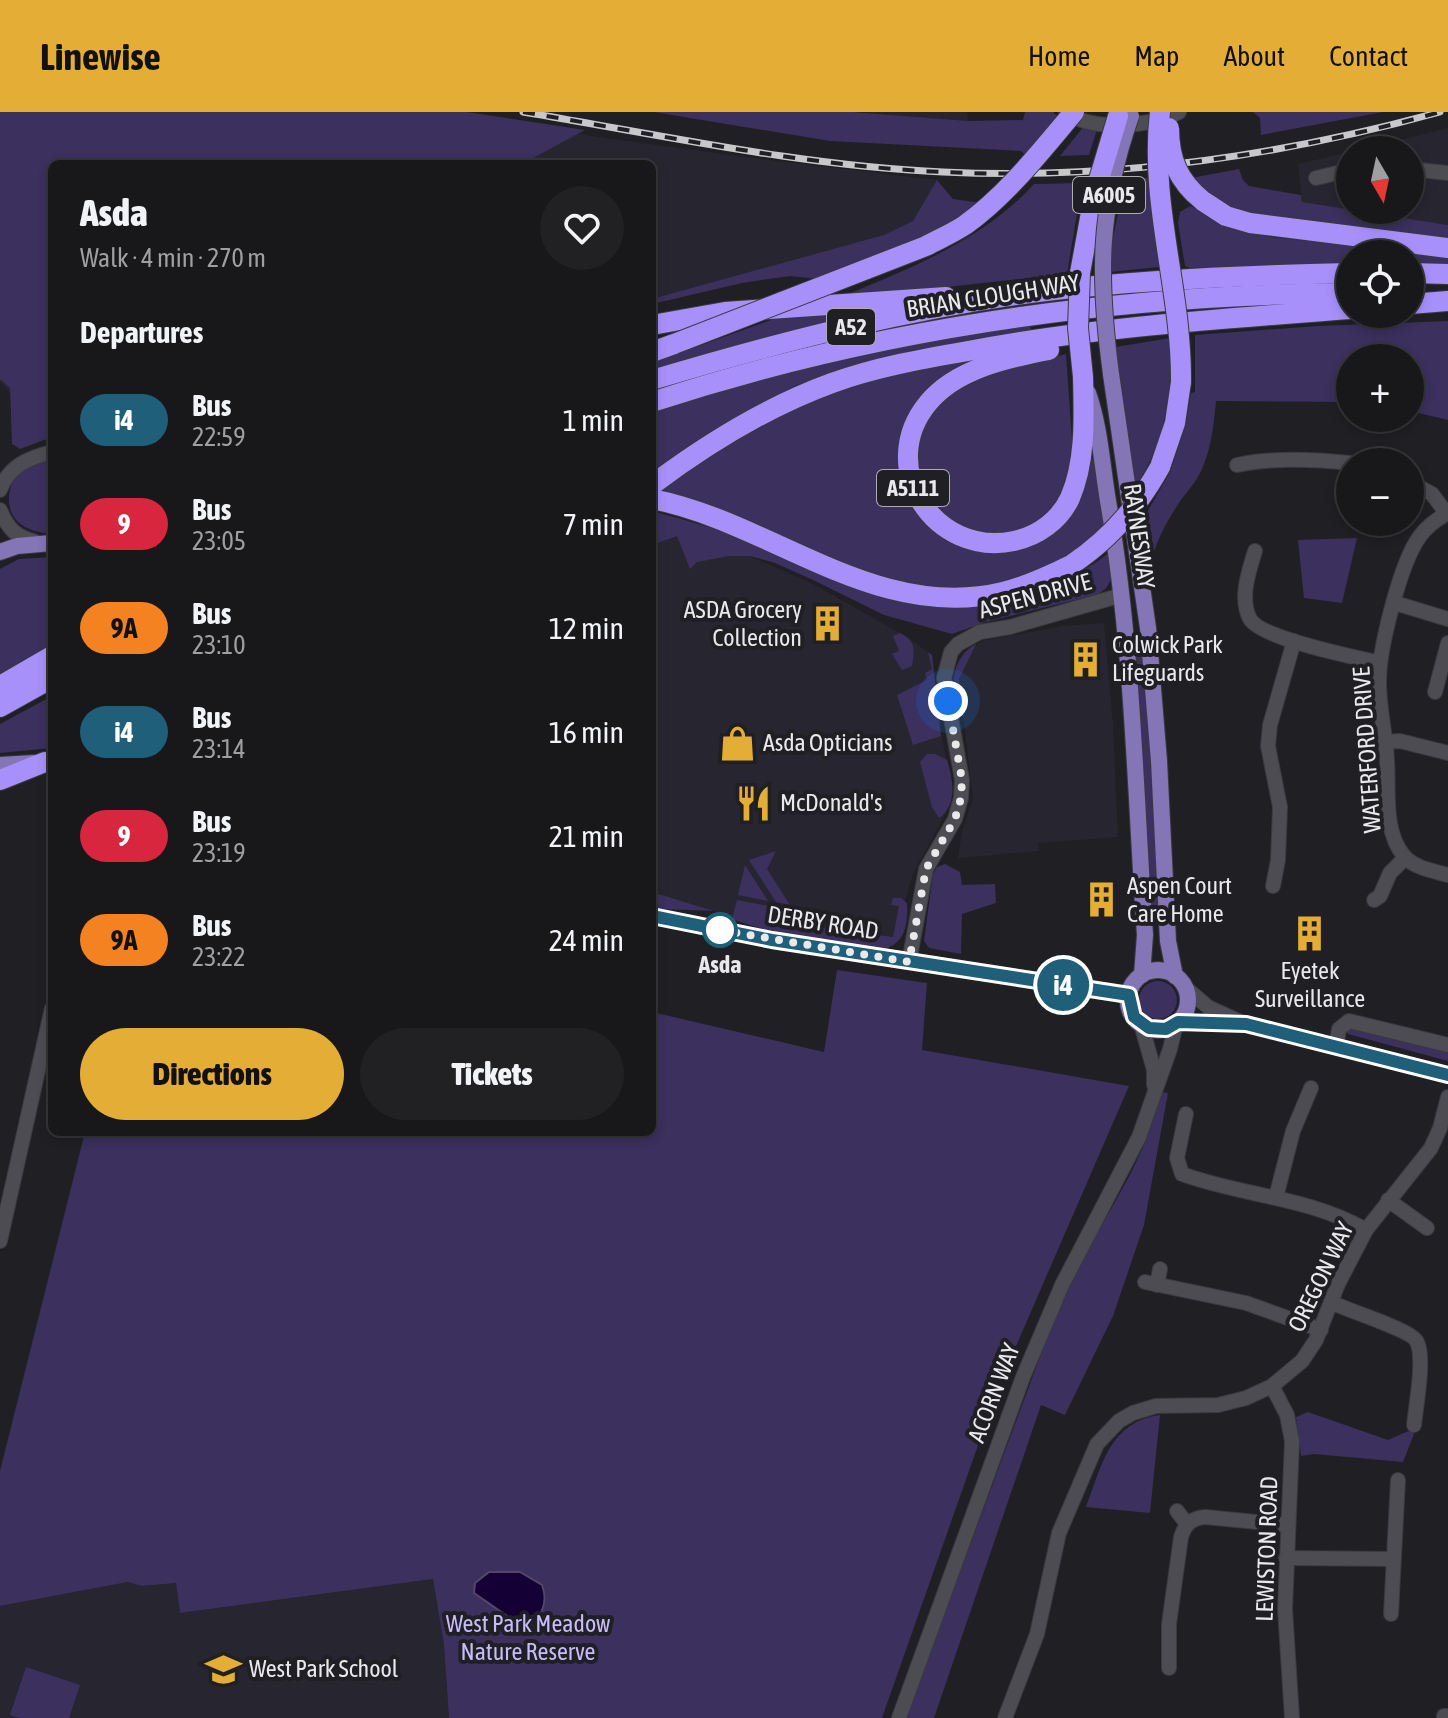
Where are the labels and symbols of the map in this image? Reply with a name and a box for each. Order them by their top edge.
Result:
north arrow [1336,136,1424,224]
road number: A6005 [1073,177,1145,213]
street label: BRIAN CLOUGH WAY [905,268,1082,322]
road number: A52 [827,309,875,345]
road number: A5111 [877,470,949,506]
street label: RAYNESWAY [1119,482,1160,591]
street label: ASPEN DRIVE [976,568,1094,623]
place label: ASDA Grocery Collection [684,596,802,651]
building icon: ASDA Grocery Collection [809,605,847,643]
place label: Colwick Park Lifeguards [1112,631,1223,686]
building icon: Colwick Park Lifeguards [1067,640,1105,678]
street label: WATERFORD DRIVE [1347,666,1386,834]
your location [928,681,968,721]
shop icon: Asda Opticians [718,724,756,762]
place label: Asda Opticians [763,729,893,756]
restaurant icon: McDonald's [735,784,773,822]
place label: McDonald's [780,789,882,816]
place label: Aspen Court Care Home [1127,872,1232,927]
building icon: Aspen Court Care Home [1082,881,1120,919]
street label: DERBY ROAD [766,900,880,945]
marker: Asda [703,913,737,947]
building icon: Eyetek Surveillance [1291,915,1329,953]
place label: Asda [698,951,741,978]
place label: Eyetek Surveillance [1255,957,1365,1012]
line badge: i4 [1027,959,1099,1011]
street label: OREGON WAY [1282,1217,1359,1336]
street label: ACORN WAY [962,1339,1025,1446]
street label: LEWISTON ROAD [1250,1476,1283,1622]
park label: West Park Meadow Nature Reserve [446,1610,610,1665]
school or university icon: West Park School [204,1650,242,1688]
place label: West Park School [249,1655,399,1682]

